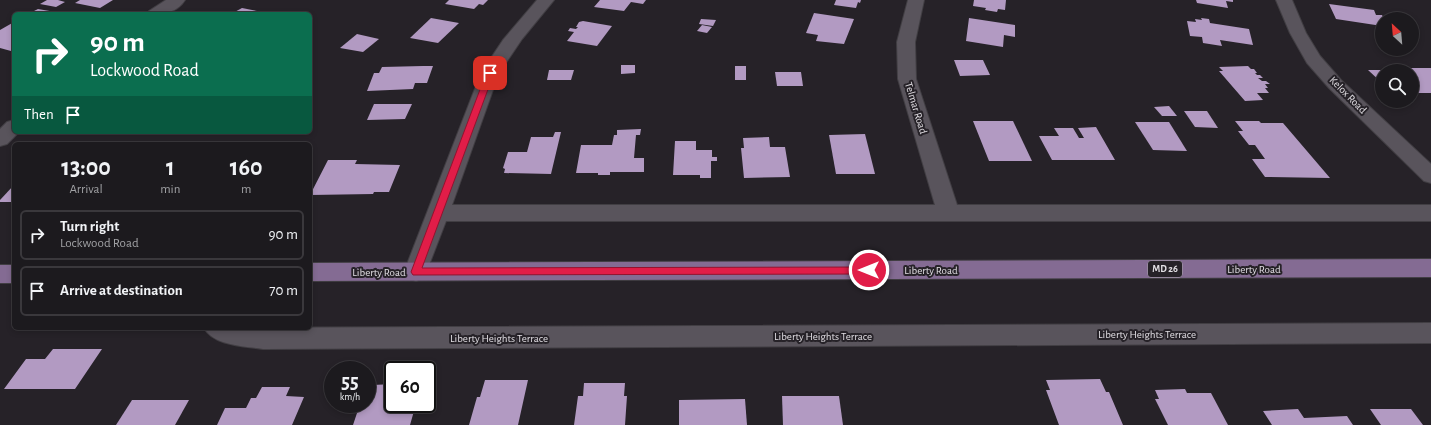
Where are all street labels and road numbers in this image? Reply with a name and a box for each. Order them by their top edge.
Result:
street label: Kelox Road [1327,74,1369,116]
street label: Telmar Road [903,81,929,135]
road number: MD 26 [1148,261,1182,277]
street label: Liberty Road [1227,264,1281,275]
street label: Liberty Road [904,265,958,276]
street label: Liberty Road [352,267,406,278]
street label: Liberty Heights Terrace [1098,329,1196,340]
street label: Liberty Heights Terrace [774,331,872,342]
street label: Liberty Heights Terrace [450,333,548,344]

